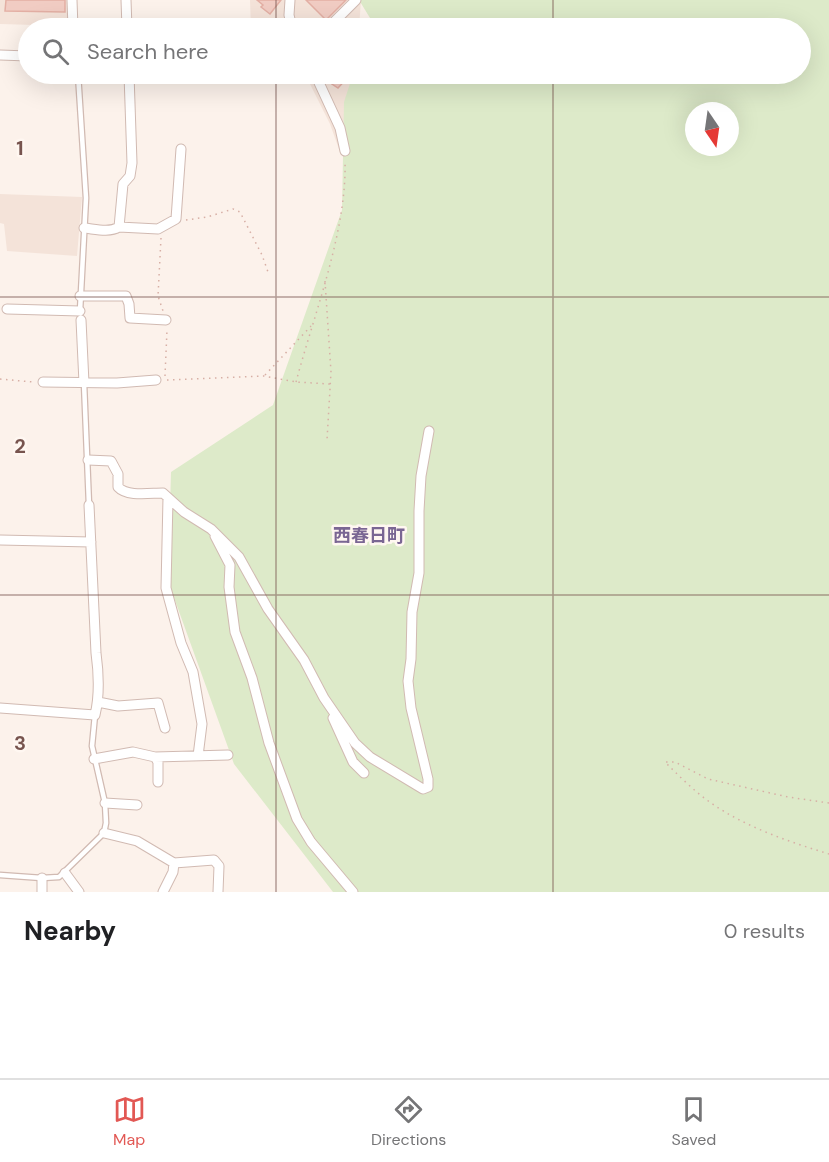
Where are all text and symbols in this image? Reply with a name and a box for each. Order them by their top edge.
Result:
search box [18,18,811,84]
icon: search [39,35,72,68]
text: Search here [87,37,208,66]
north arrow [685,102,739,156]
text: 1 [16,135,24,161]
text: 2 [14,433,26,459]
district label: 西春日町 [333,524,405,548]
text: 3 [14,730,26,756]
text: Nearby [24,914,116,948]
text: 0 results [724,918,805,944]
tab: Map [113,1093,146,1150]
tab: Directions [371,1093,446,1150]
tab: Saved [672,1093,716,1150]

